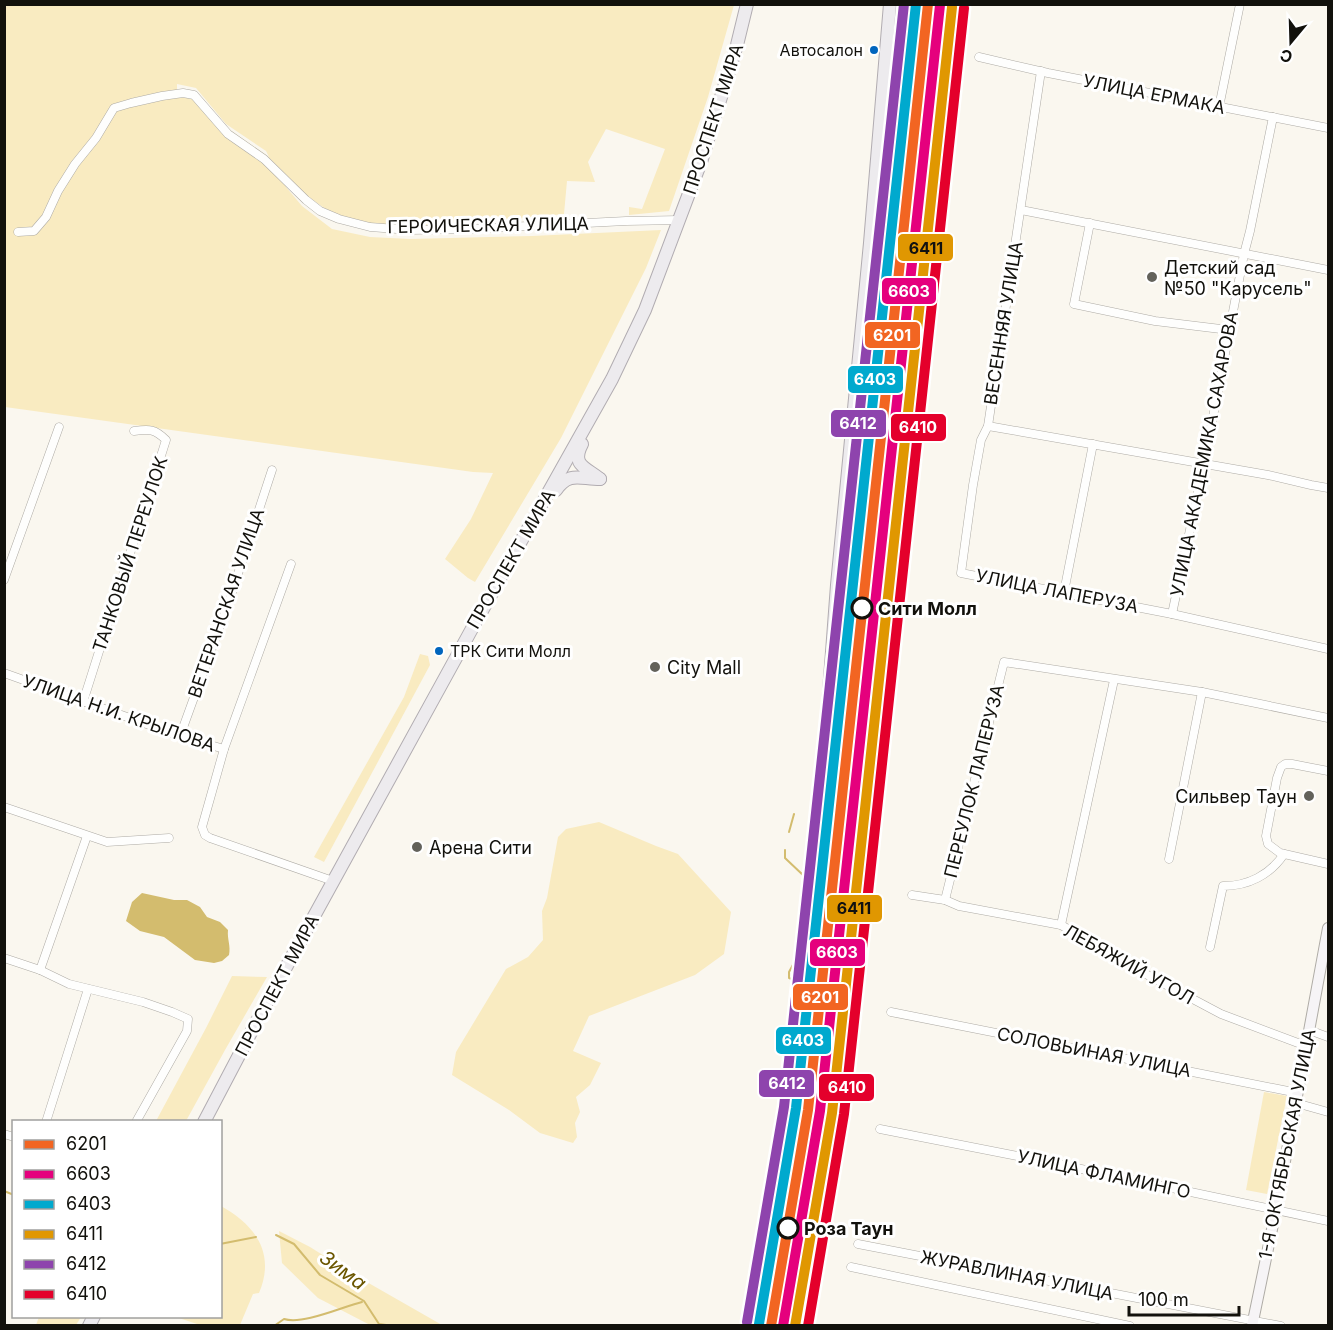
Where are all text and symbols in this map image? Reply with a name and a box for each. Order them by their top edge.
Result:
north arrow [1261,12,1321,72]
place label: Автосалон [780,40,863,60]
street label: ПРОСПЕКТ МИРА [679,41,747,197]
marker: Автосалон [868,44,880,56]
text: С [1277,45,1295,68]
street label: УЛИЦА ЕРМАКА [1081,70,1227,118]
street label: ГЕРОИЧЕСКАЯ УЛИЦА [387,213,589,237]
line badge: 6411 [897,233,954,262]
text: 6411 [909,238,943,258]
street label: ВЕСЕННЯЯ УЛИЦА [980,240,1026,406]
place label: Детский сад №50 "Карусель" [1164,257,1312,299]
marker: Детский сад №50 "Карусель" [1145,270,1159,284]
line badge: 6603 [881,277,937,305]
text: 6603 [888,281,930,301]
street label: УЛИЦА АКАДЕМИКА САХАРОВА [1166,310,1242,598]
line badge: 6201 [864,321,921,349]
text: 6201 [873,325,911,345]
line badge: 6403 [847,365,904,394]
text: 6403 [854,369,896,389]
line badge: 6412 [830,409,887,438]
text: 6412 [839,413,877,433]
line badge: 6410 [890,413,947,442]
text: 6410 [899,417,937,437]
street label: ТАНКОВЫЙ ПЕРЕУЛОК [87,453,172,655]
street label: ПРОСПЕКТ МИРА [463,486,559,632]
street label: ВЕТЕРАНСКАЯ УЛИЦА [184,505,268,701]
street label: УЛИЦА ЛАПЕРУЗА [974,565,1140,617]
marker: Сити Молл [851,597,873,619]
place label: Сити Молл [878,598,977,619]
place label: ТРК Сити Молл [450,641,571,661]
marker: ТРК Сити Молл [433,645,445,657]
place label: City Mall [667,657,741,678]
marker: City Mall [648,660,662,674]
street label: УЛИЦА Н.И. КРЫЛОВА [20,670,218,756]
street label: ПЕРЕУЛОК ЛАПЕРУЗА [940,682,1008,880]
place label: Сильвер Таун [1175,786,1297,807]
marker: Сильвер Таун [1302,789,1316,803]
place label: Арена Сити [429,837,532,858]
marker: Арена Сити [410,840,424,854]
line badge: 6411 [826,894,883,923]
text: 6411 [837,898,871,918]
street label: ПРОСПЕКТ МИРА [231,911,323,1059]
street label: ЛЕБЯЖИЙ УГОЛ [1060,919,1198,1008]
line badge: 6603 [809,938,866,967]
text: 6603 [816,942,858,962]
line badge: 6201 [792,983,849,1011]
text: 6201 [801,987,839,1007]
street label: СОЛОВЬИНАЯ УЛИЦА [995,1023,1193,1081]
line badge: 6403 [775,1026,832,1055]
street label: 1-Я ОКТЯБРЬСКАЯ УЛИЦА [1254,1027,1320,1261]
text: 6403 [782,1030,824,1050]
line badge: 6412 [758,1069,815,1098]
text: 6412 [768,1073,806,1093]
line badge: 6410 [818,1073,875,1102]
text: 6410 [828,1077,866,1097]
legend [12,1120,222,1318]
text: 6201 [66,1133,107,1154]
street label: УЛИЦА ФЛАМИНГО [1016,1145,1192,1203]
text: 6603 [66,1163,111,1184]
text: 6403 [66,1193,111,1214]
marker: Роза Таун [777,1217,799,1239]
place label: Роза Таун [804,1218,894,1239]
text: 6411 [66,1223,103,1244]
water label: Зима [315,1245,371,1295]
street label: ЖУРАВЛИНАЯ УЛИЦА [919,1246,1115,1304]
text: 6412 [66,1253,107,1274]
scale bar [1129,1279,1238,1317]
text: 6410 [66,1283,107,1304]
text: 100 m [1138,1289,1189,1310]

